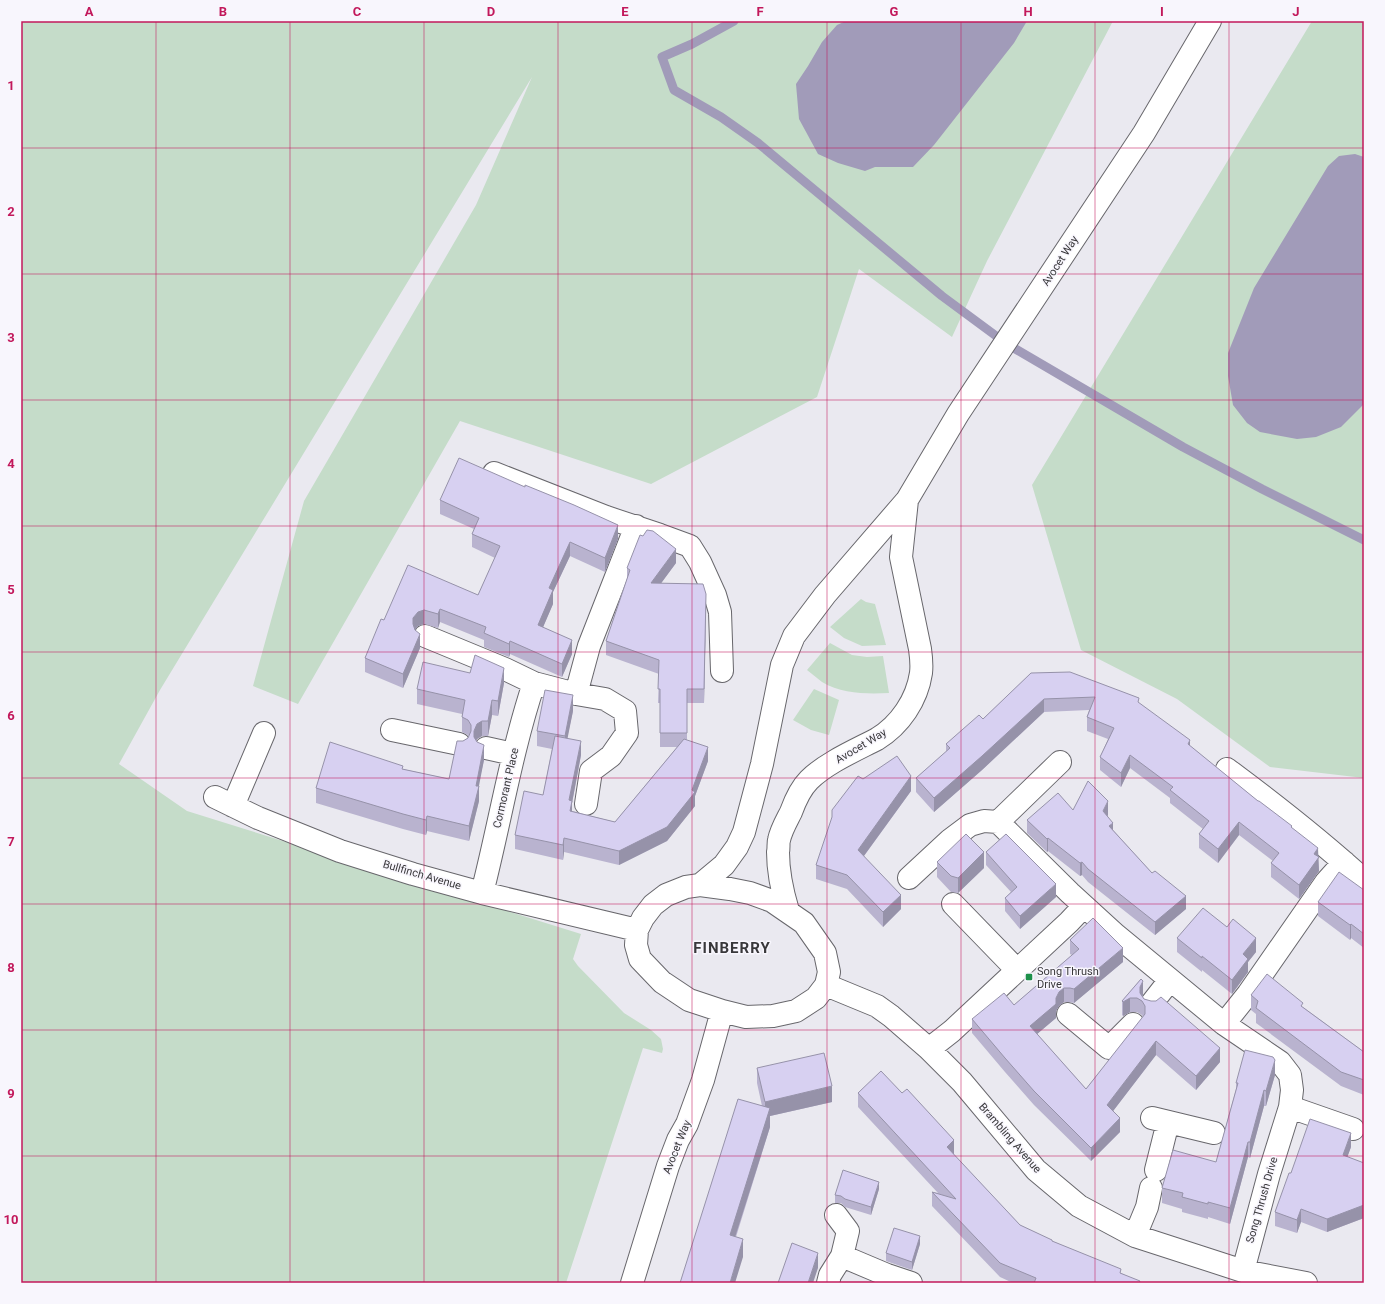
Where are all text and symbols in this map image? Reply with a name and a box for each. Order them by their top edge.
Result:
text: A [85,4,94,19]
text: B [219,4,227,19]
text: C [353,4,362,19]
text: D [487,4,495,19]
text: E [621,4,629,19]
text: F [756,4,764,19]
text: G [890,4,899,19]
text: H [1023,4,1033,19]
text: I [1160,4,1164,19]
text: J [1292,4,1300,19]
text: 1 [7,78,15,93]
text: 2 [7,204,15,219]
street label: Avocet Way [1039,233,1081,288]
text: 3 [7,330,15,345]
text: 4 [7,456,15,471]
text: 5 [7,582,15,597]
text: 6 [7,708,15,723]
street label: Avocet Way [833,725,889,766]
street label: Cormorant Place [490,746,522,829]
text: 7 [7,834,15,849]
street label: Bullfinch Avenue [381,858,463,892]
district label: FINBERRY [693,939,771,957]
text: 8 [7,960,15,975]
place label: Song Thrush Drive [1037,965,1099,991]
marker: Song Thrush Drive [1024,972,1034,982]
text: 9 [7,1086,15,1101]
street label: Brambling Avenue [976,1100,1044,1176]
street label: Avocet Way [660,1117,694,1176]
street label: Song Thrush Drive [1243,1155,1281,1245]
text: 10 [4,1212,18,1227]

